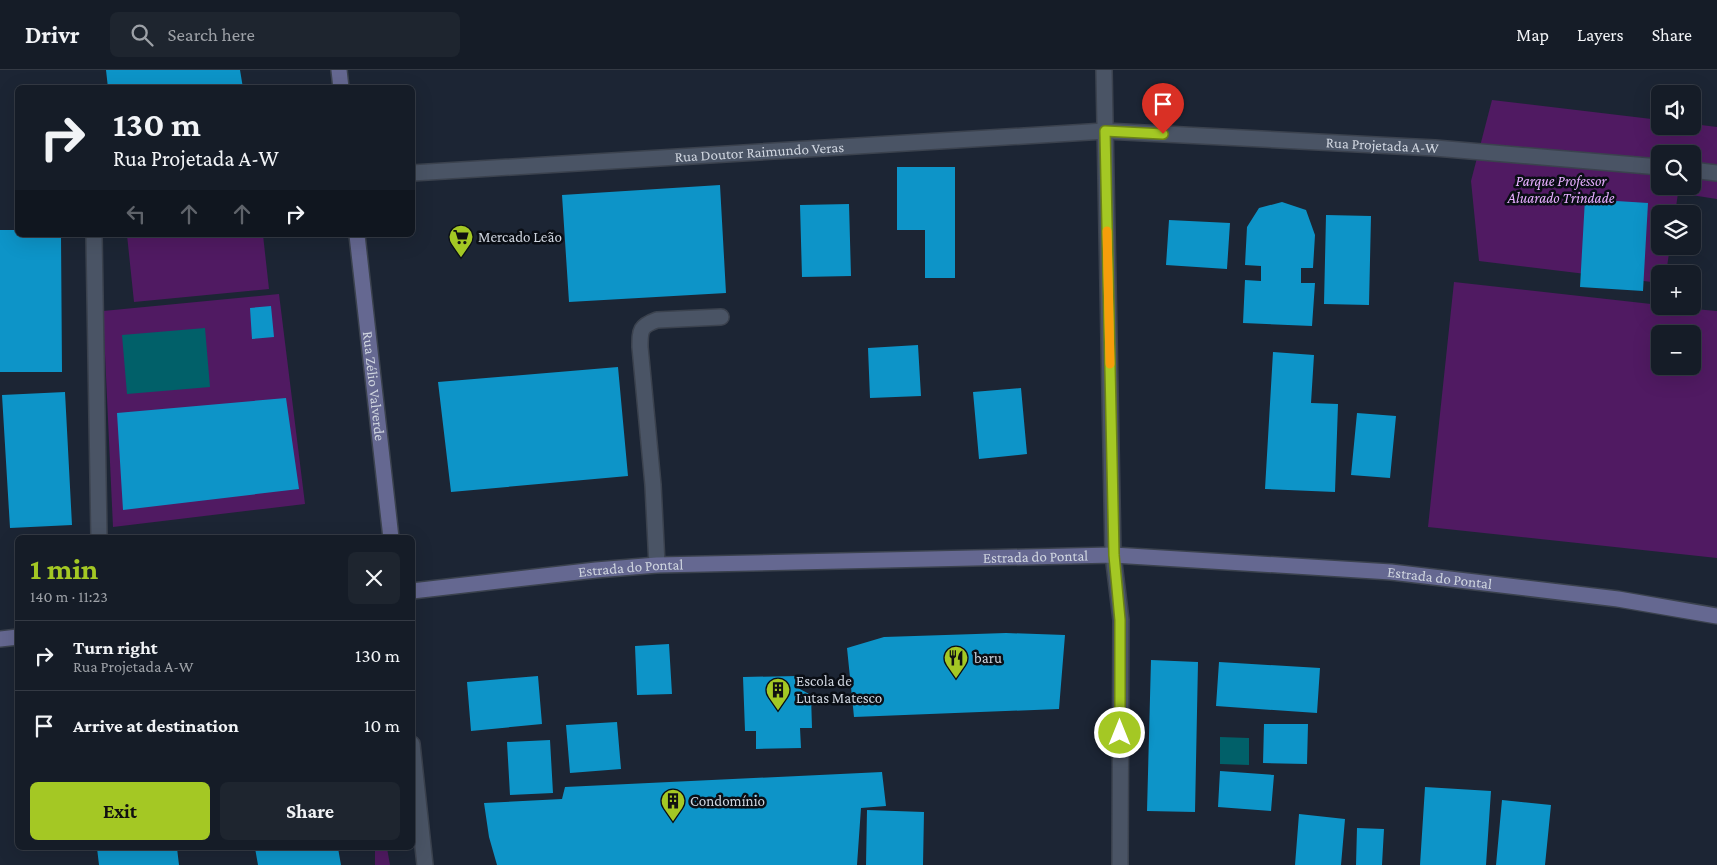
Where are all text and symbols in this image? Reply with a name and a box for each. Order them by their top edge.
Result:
search box [110,12,460,57]
text: Drivr [25,21,80,48]
icon: search [128,21,156,49]
text: Search here [168,24,255,45]
text: Map [1516,25,1549,45]
text: Layers [1577,25,1624,45]
text: Share [1652,25,1692,45]
pin [1142,83,1184,134]
map controls [1651,85,1701,375]
button: sound [1651,85,1701,135]
icon: arrive [1149,90,1177,118]
icon: right [30,105,95,170]
text: 130 m [113,105,201,144]
street label: Rua Projetada A-W [1325,134,1439,156]
street label: Rua Doutor Raimundo Veras [674,139,845,165]
button: search [1651,145,1701,195]
text: Rua Projetada A-W [113,146,279,171]
park label: Parque Professor Aluarado Trindade [1507,173,1615,206]
icon: left [122,200,150,228]
icon: ahead [175,200,203,228]
icon: ahead [228,200,256,228]
icon: right [281,200,309,228]
button: layers [1651,205,1701,255]
supermarket icon: Mercado Leão [448,224,474,258]
place label: Mercado Leão [478,229,562,245]
button: + [1651,265,1701,315]
button: − [1651,325,1701,375]
street label: Rua Zélio Valverde [360,330,388,442]
street label: Estrada do Pontal [983,548,1088,566]
text: 1 min [30,552,98,585]
button: close [348,552,400,604]
street label: Estrada do Pontal [577,556,684,580]
street label: Estrada do Pontal [1386,564,1493,592]
text: 140 m · 11:23 [30,588,108,605]
text: Turn right [73,637,158,658]
icon: right [30,642,58,670]
text: 130 m [355,645,400,666]
restaurant icon: baru [943,645,969,679]
place label: baru [974,650,1002,666]
text: Rua Projetada A-W [73,658,194,675]
place label: Escola de Lutas Matesco [796,673,882,706]
building icon: Escola de Lutas Matesco [765,677,791,711]
position arrow [1093,706,1145,758]
icon: arrive [30,712,58,740]
text: Arrive at destination [73,715,239,736]
text: 10 m [364,715,400,736]
button: Exit [30,782,210,840]
button: Share [220,782,400,840]
building icon: Condomínio [660,788,686,822]
place label: Condomínio [690,793,765,809]

